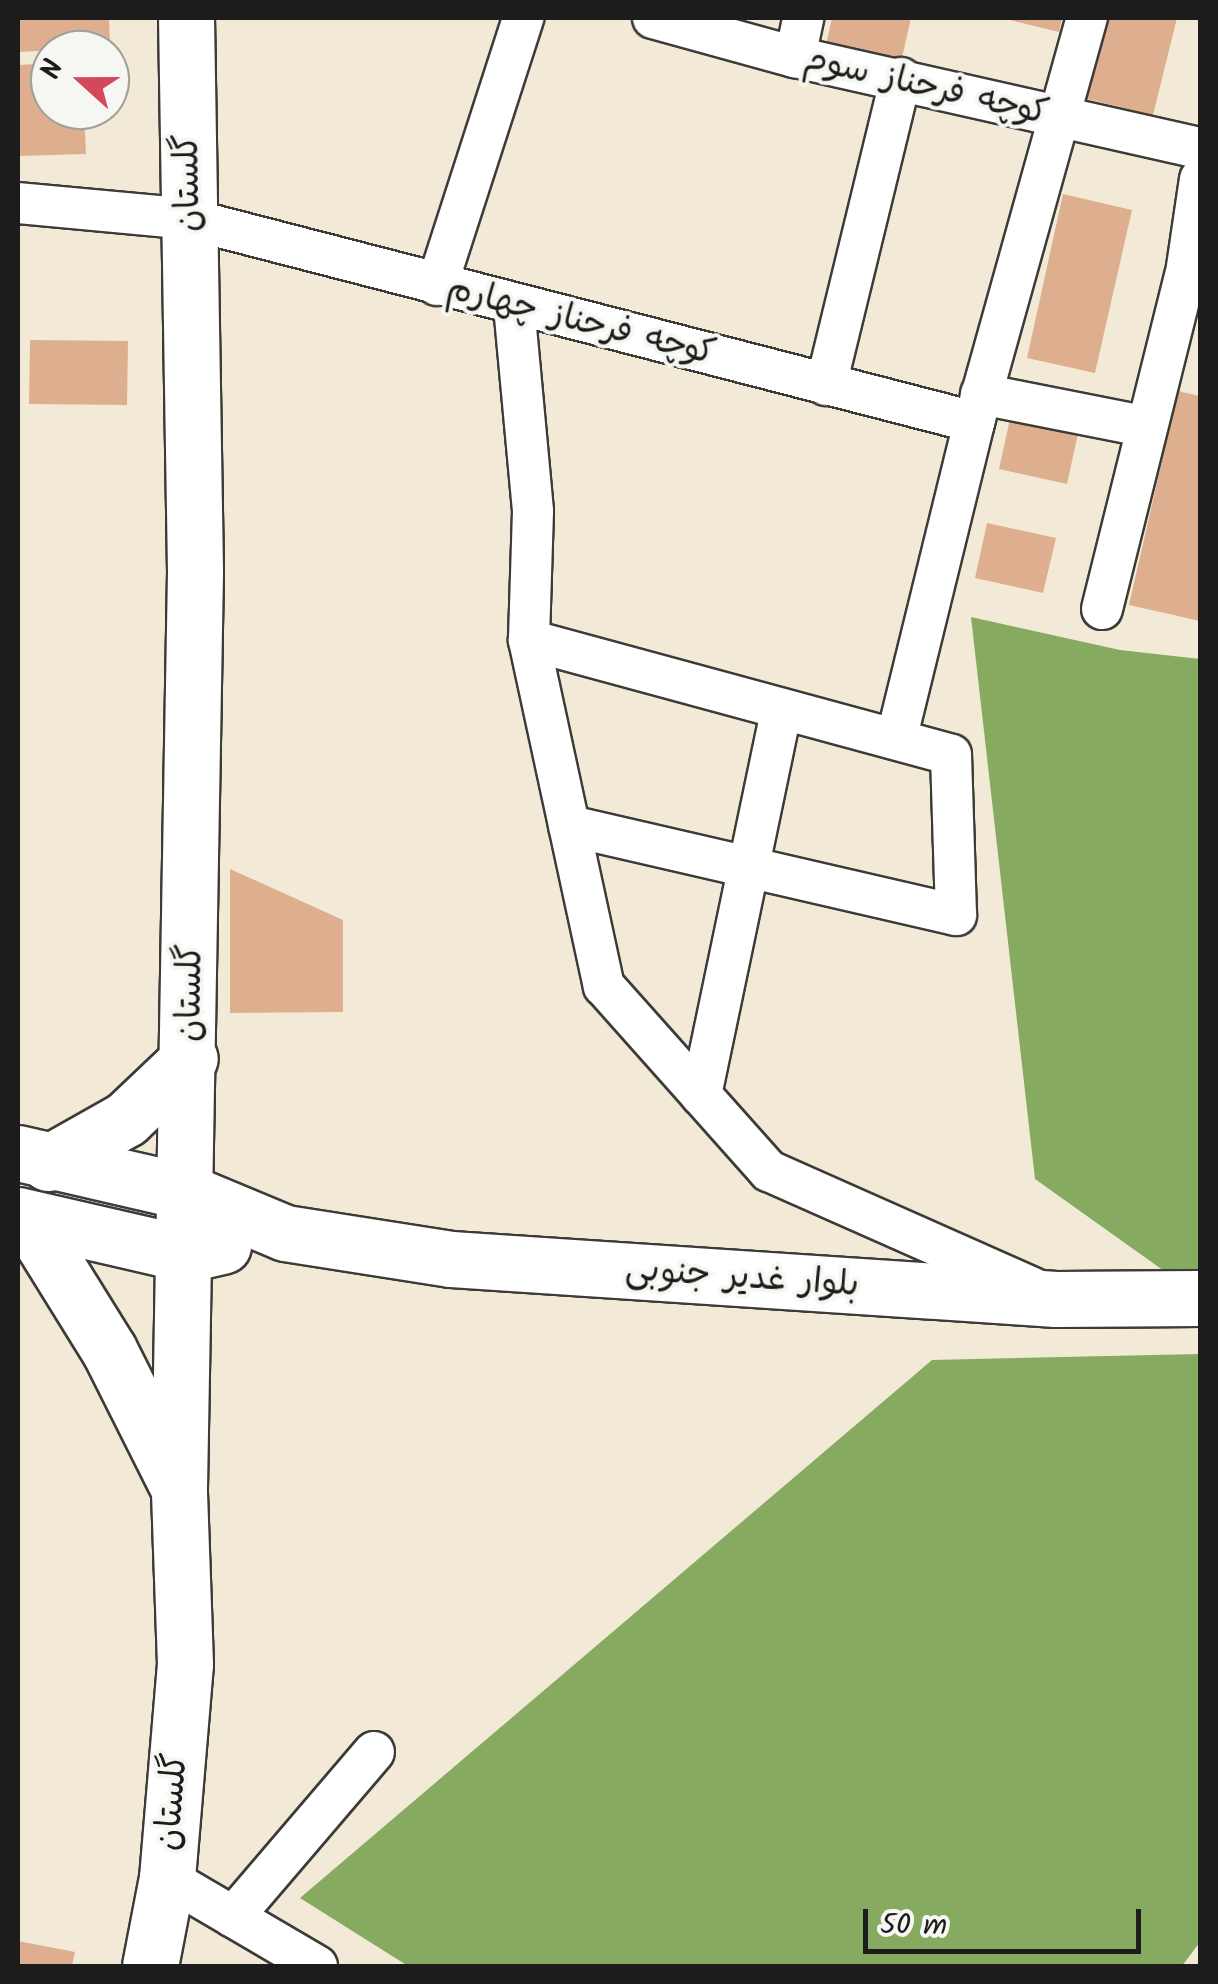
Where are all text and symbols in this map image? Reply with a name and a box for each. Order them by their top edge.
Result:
north arrow [30,30,130,130]
street label: کوچه فرحناز سوم [800,38,1052,136]
text: N [29,53,78,86]
street label: گلستان [167,134,211,232]
street label: کوچه فرحناز چهارم [442,268,720,376]
street label: گلستان [169,944,213,1042]
street label: بلوار غدیر جنوبی [624,1249,860,1307]
street label: گلستان [148,1751,198,1853]
scale bar [868,1889,1146,1951]
text: 50 m [880,1902,947,1950]

